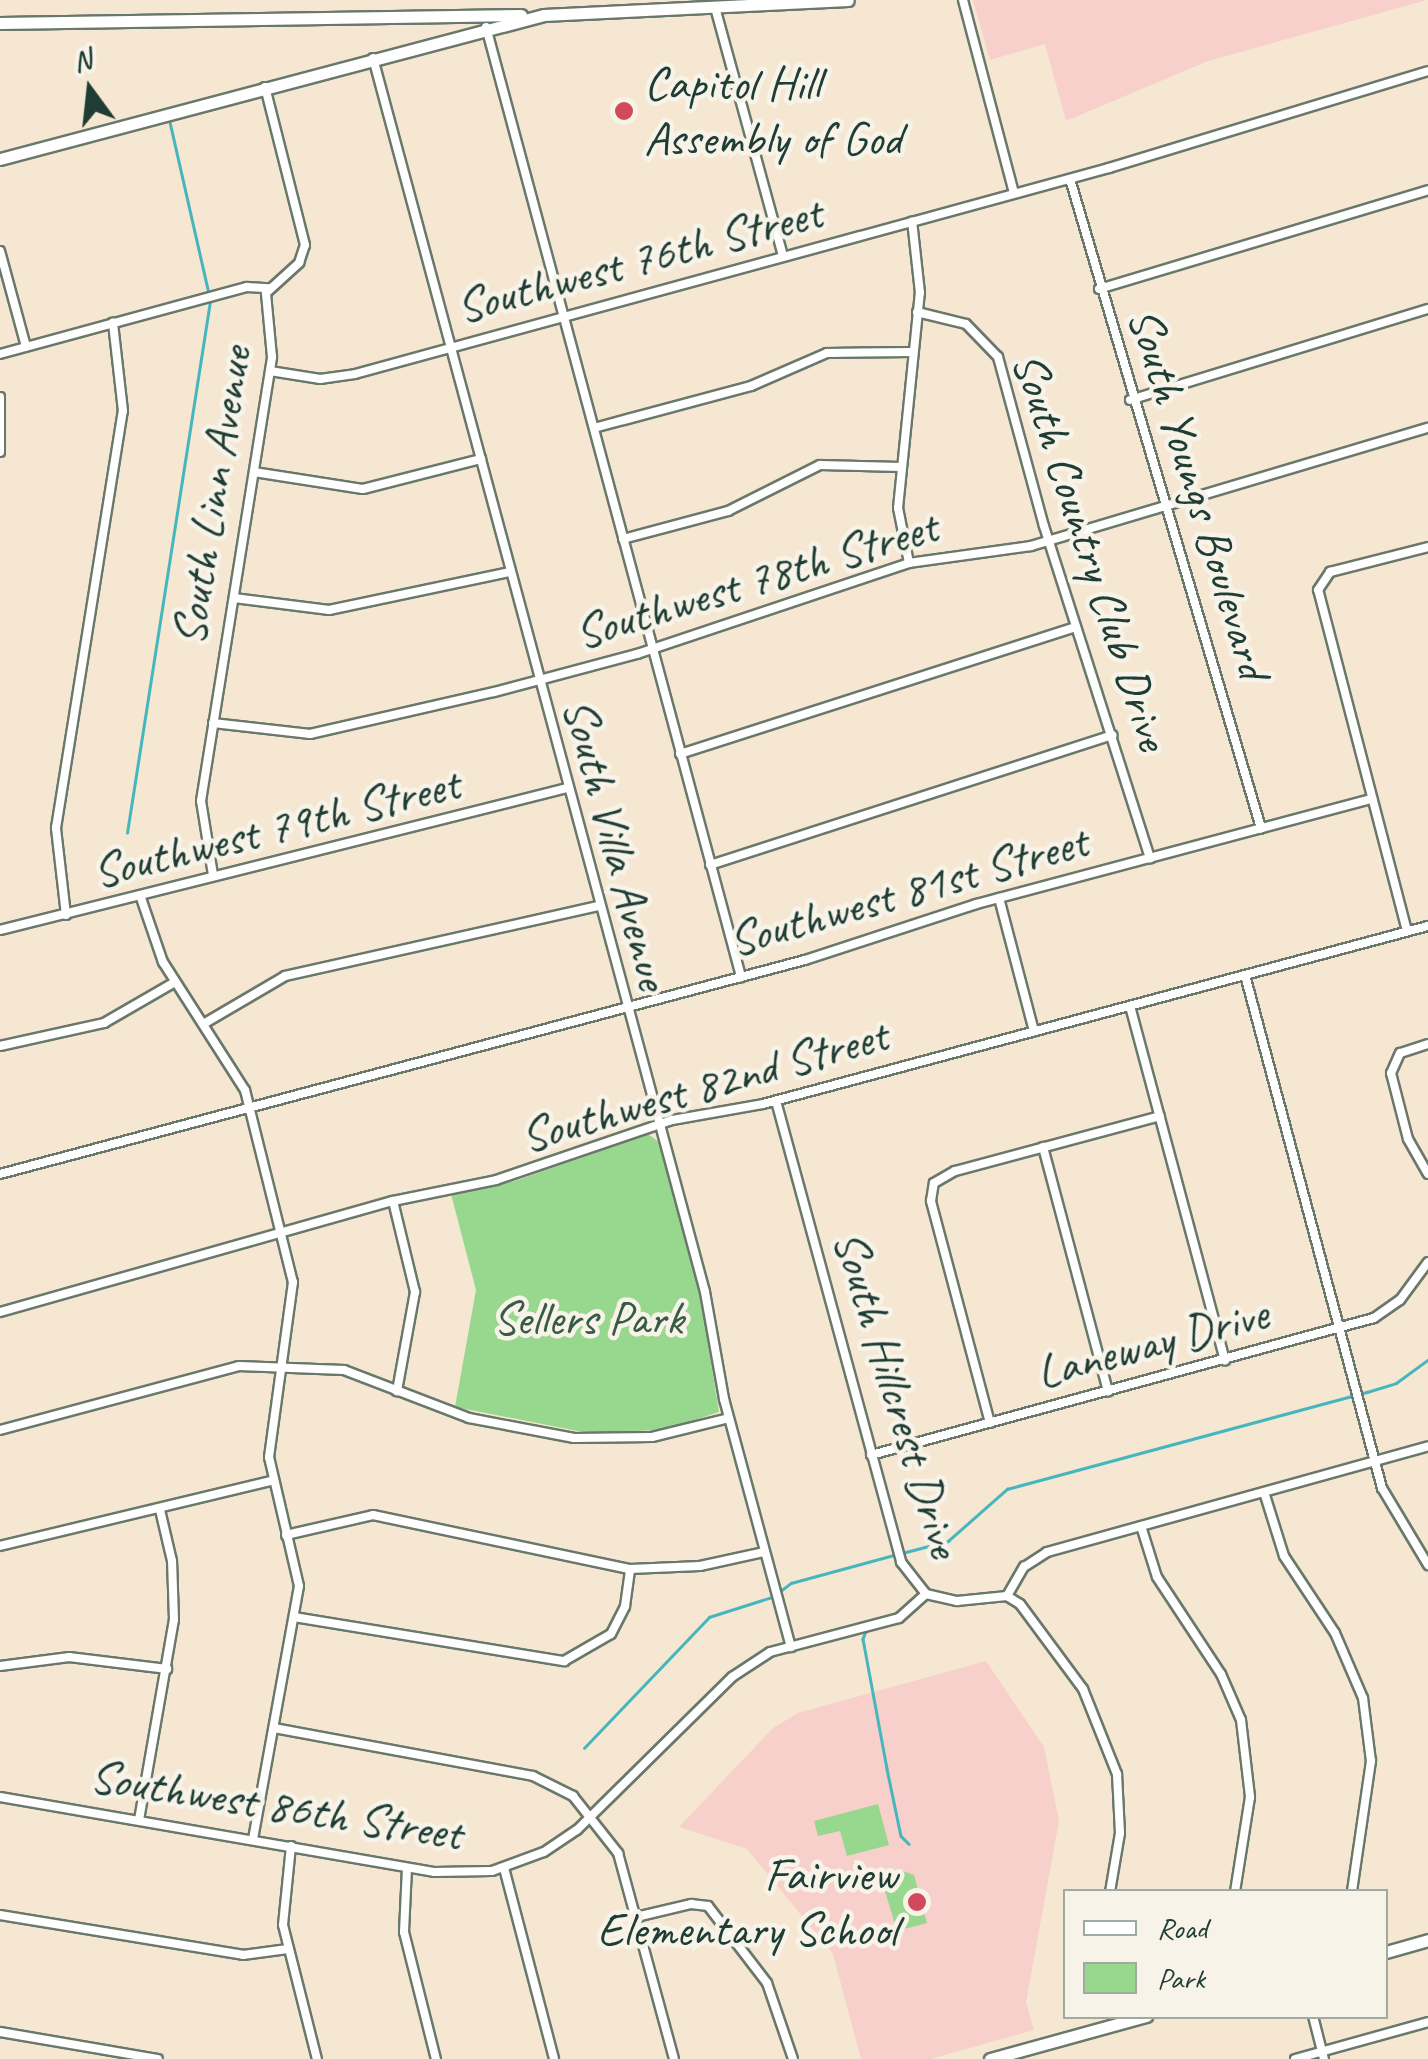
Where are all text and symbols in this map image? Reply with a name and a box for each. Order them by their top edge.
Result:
north arrow [40,40,140,140]
text: N [69,41,95,80]
place label: Capitol Hill Assembly of God [644,54,902,167]
marker: Capitol Hill Assembly of God [613,100,635,122]
street label: Southwest 76th Street [450,183,828,337]
street label: South Youngs Boulevard [1115,300,1283,686]
street label: South Linn Avenue [160,342,264,650]
street label: South Country Club Drive [1000,345,1182,757]
street label: Southwest 78th Street [568,497,944,663]
street label: South Villa Avenue [550,693,682,995]
street label: Southwest 79th Street [86,755,466,901]
street label: Southwest 81st Street [722,812,1094,970]
street label: Southwest 82nd Street [514,1006,894,1166]
street label: South Hillcrest Drive [820,1223,974,1565]
street label: Laneway Drive [1030,1284,1274,1402]
park label: Sellers Park [492,1290,684,1348]
street label: Southwest 86th Street [86,1747,466,1863]
place label: Fairview Elementary School [597,1845,897,1958]
legend [1063,1889,1388,2019]
marker: Fairview Elementary School [906,1891,928,1913]
text: Road [1157,1909,1207,1947]
text: Park [1157,1959,1205,1997]

